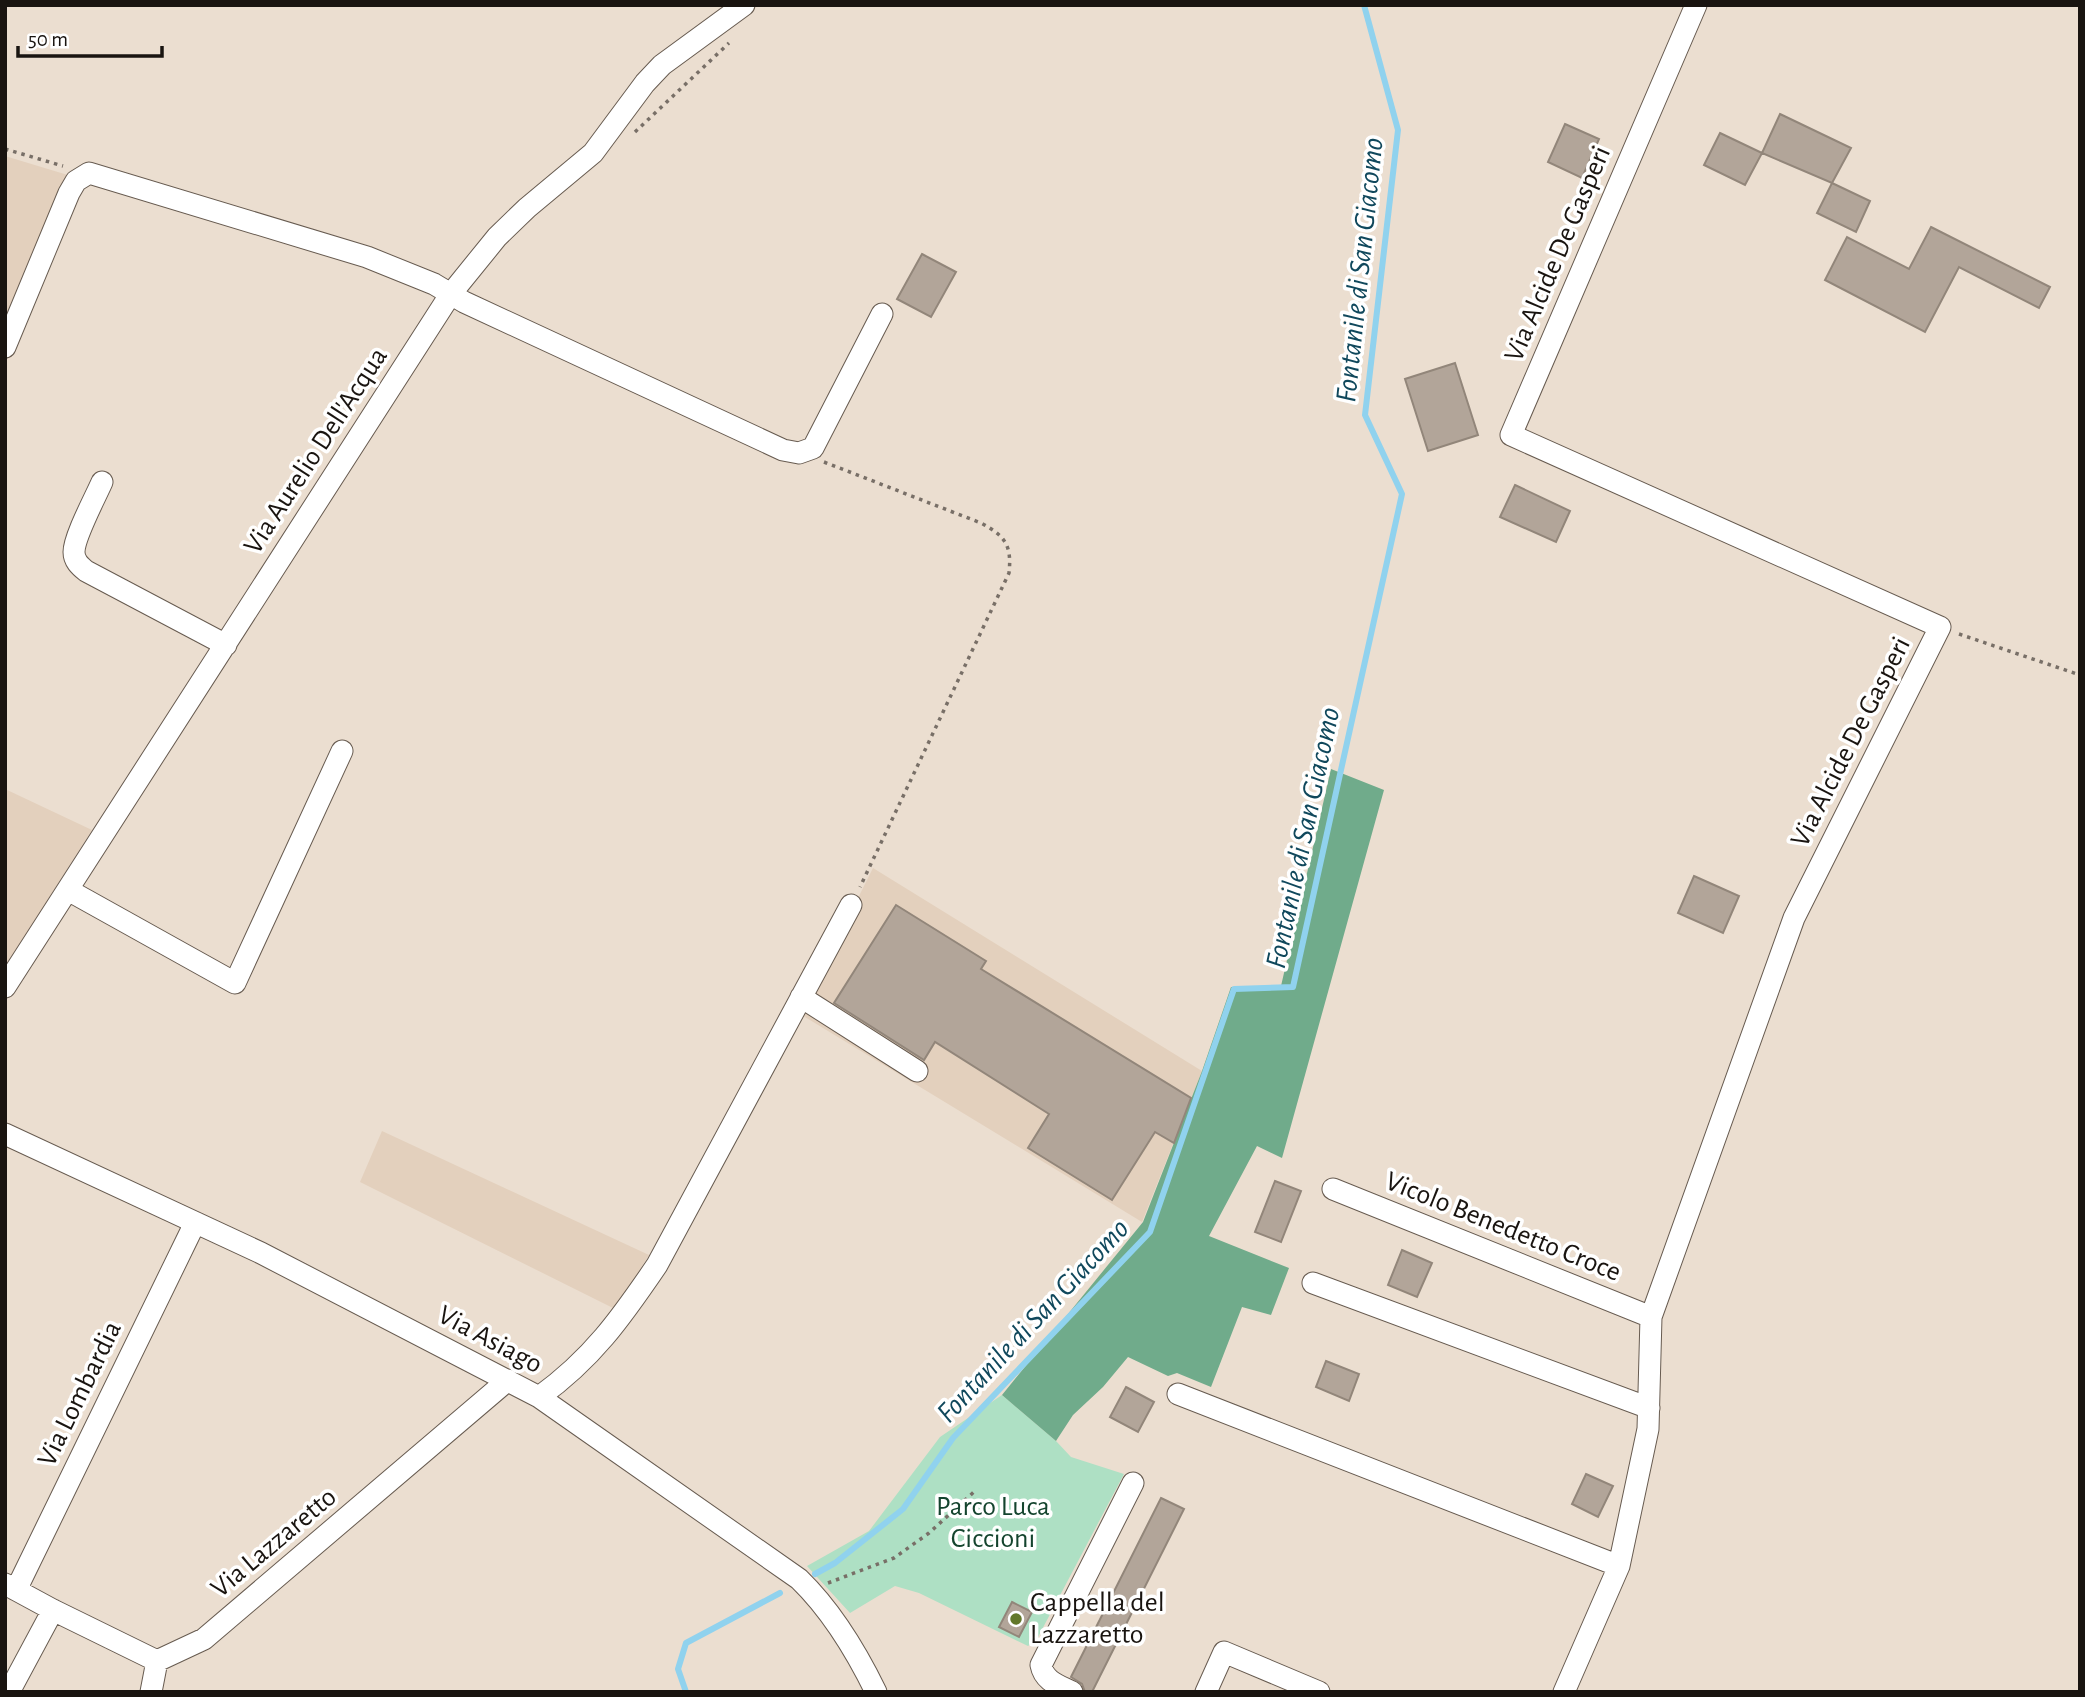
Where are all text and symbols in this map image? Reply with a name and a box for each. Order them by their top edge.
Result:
scale bar [18,14,161,58]
text: 50 m [28,29,68,50]
water label: Fontanile di San Giacomo [1331,136,1389,404]
street label: Via Alcide De Gasperi [1500,142,1616,366]
street label: Via Aurelio Dell'Acqua [239,343,393,559]
street label: Via Alcide De Gasperi [1786,633,1916,851]
water label: Fontanile di San Giacomo [1261,705,1345,971]
street label: Vicolo Benedetto Croce [1381,1167,1625,1287]
water label: Fontanile di San Giacomo [931,1213,1135,1429]
street label: Via Asiago [433,1301,547,1379]
street label: Via Lombardia [33,1317,127,1471]
street label: Via Lazzaretto [206,1483,342,1603]
park label: Parco Luca Ciccioni [936,1493,1050,1553]
place label: Cappella del Lazzaretto [1030,1589,1165,1649]
marker: Cappella del Lazzaretto [1008,1611,1024,1627]

